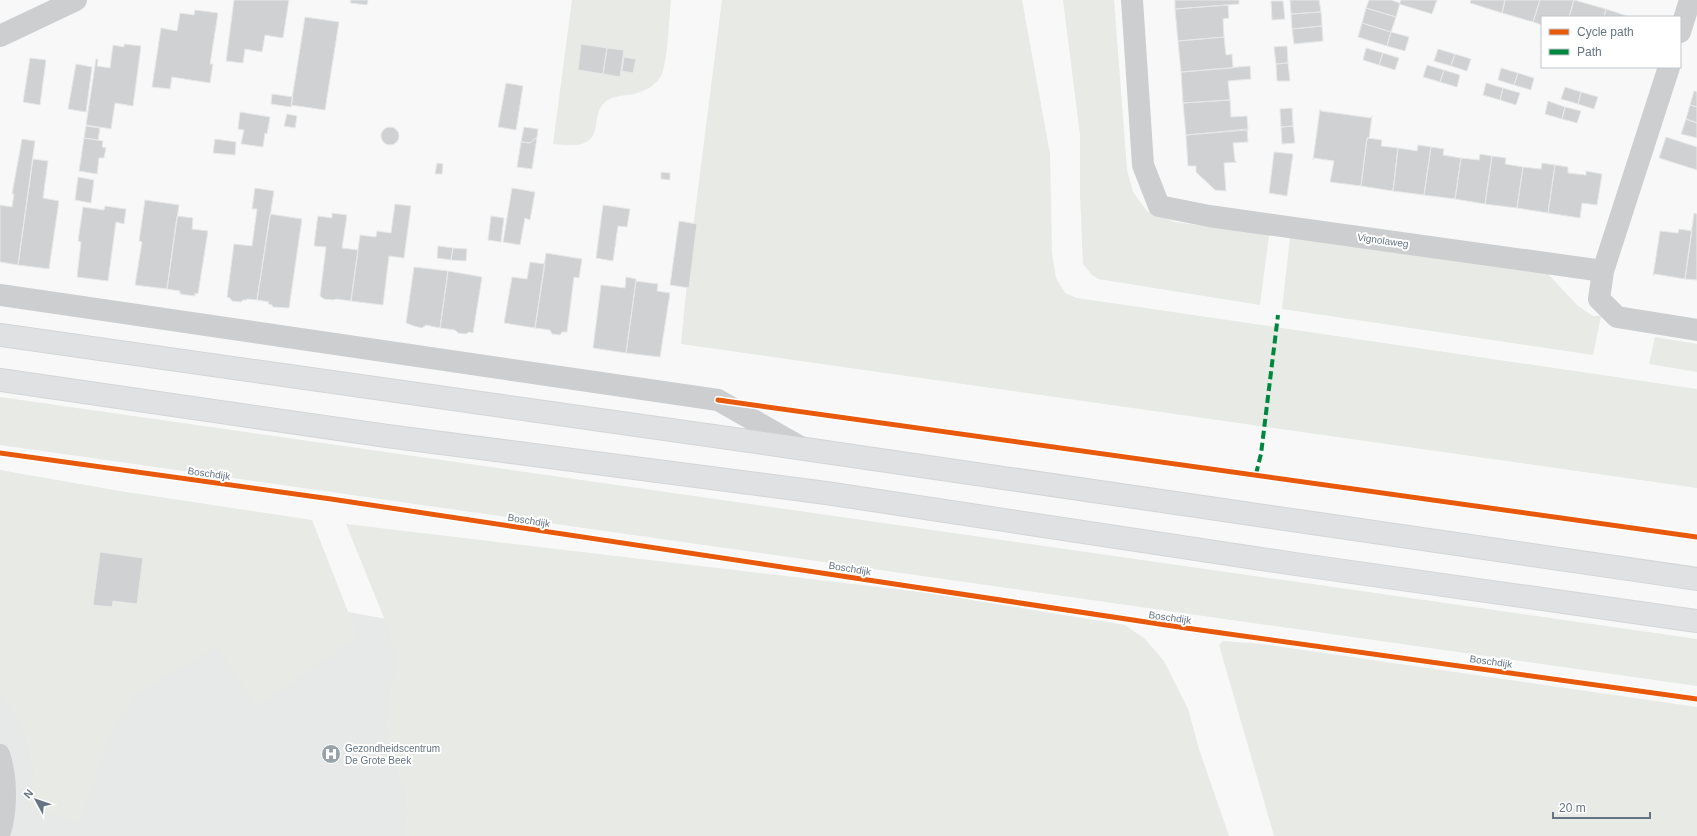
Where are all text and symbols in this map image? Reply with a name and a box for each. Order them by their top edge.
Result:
legend [1541,16,1681,68]
text: Cycle path [1577,25,1634,39]
text: Path [1577,45,1602,59]
street label: Vignolaweg [1357,231,1409,250]
street label: Boschdijk [187,465,232,482]
street label: Boschdijk [507,512,552,529]
street label: Boschdijk [828,560,873,577]
street label: Boschdijk [1148,609,1193,626]
street label: Boschdijk [1469,653,1514,670]
hospital icon: Gezondheidscentrum De Grote Beek [320,743,342,765]
place label: Gezondheidscentrum De Grote Beek [345,743,440,766]
north arrow [16,780,56,820]
text: N [21,787,36,800]
scale bar [1553,794,1650,820]
text: 20 m [1559,801,1586,815]

